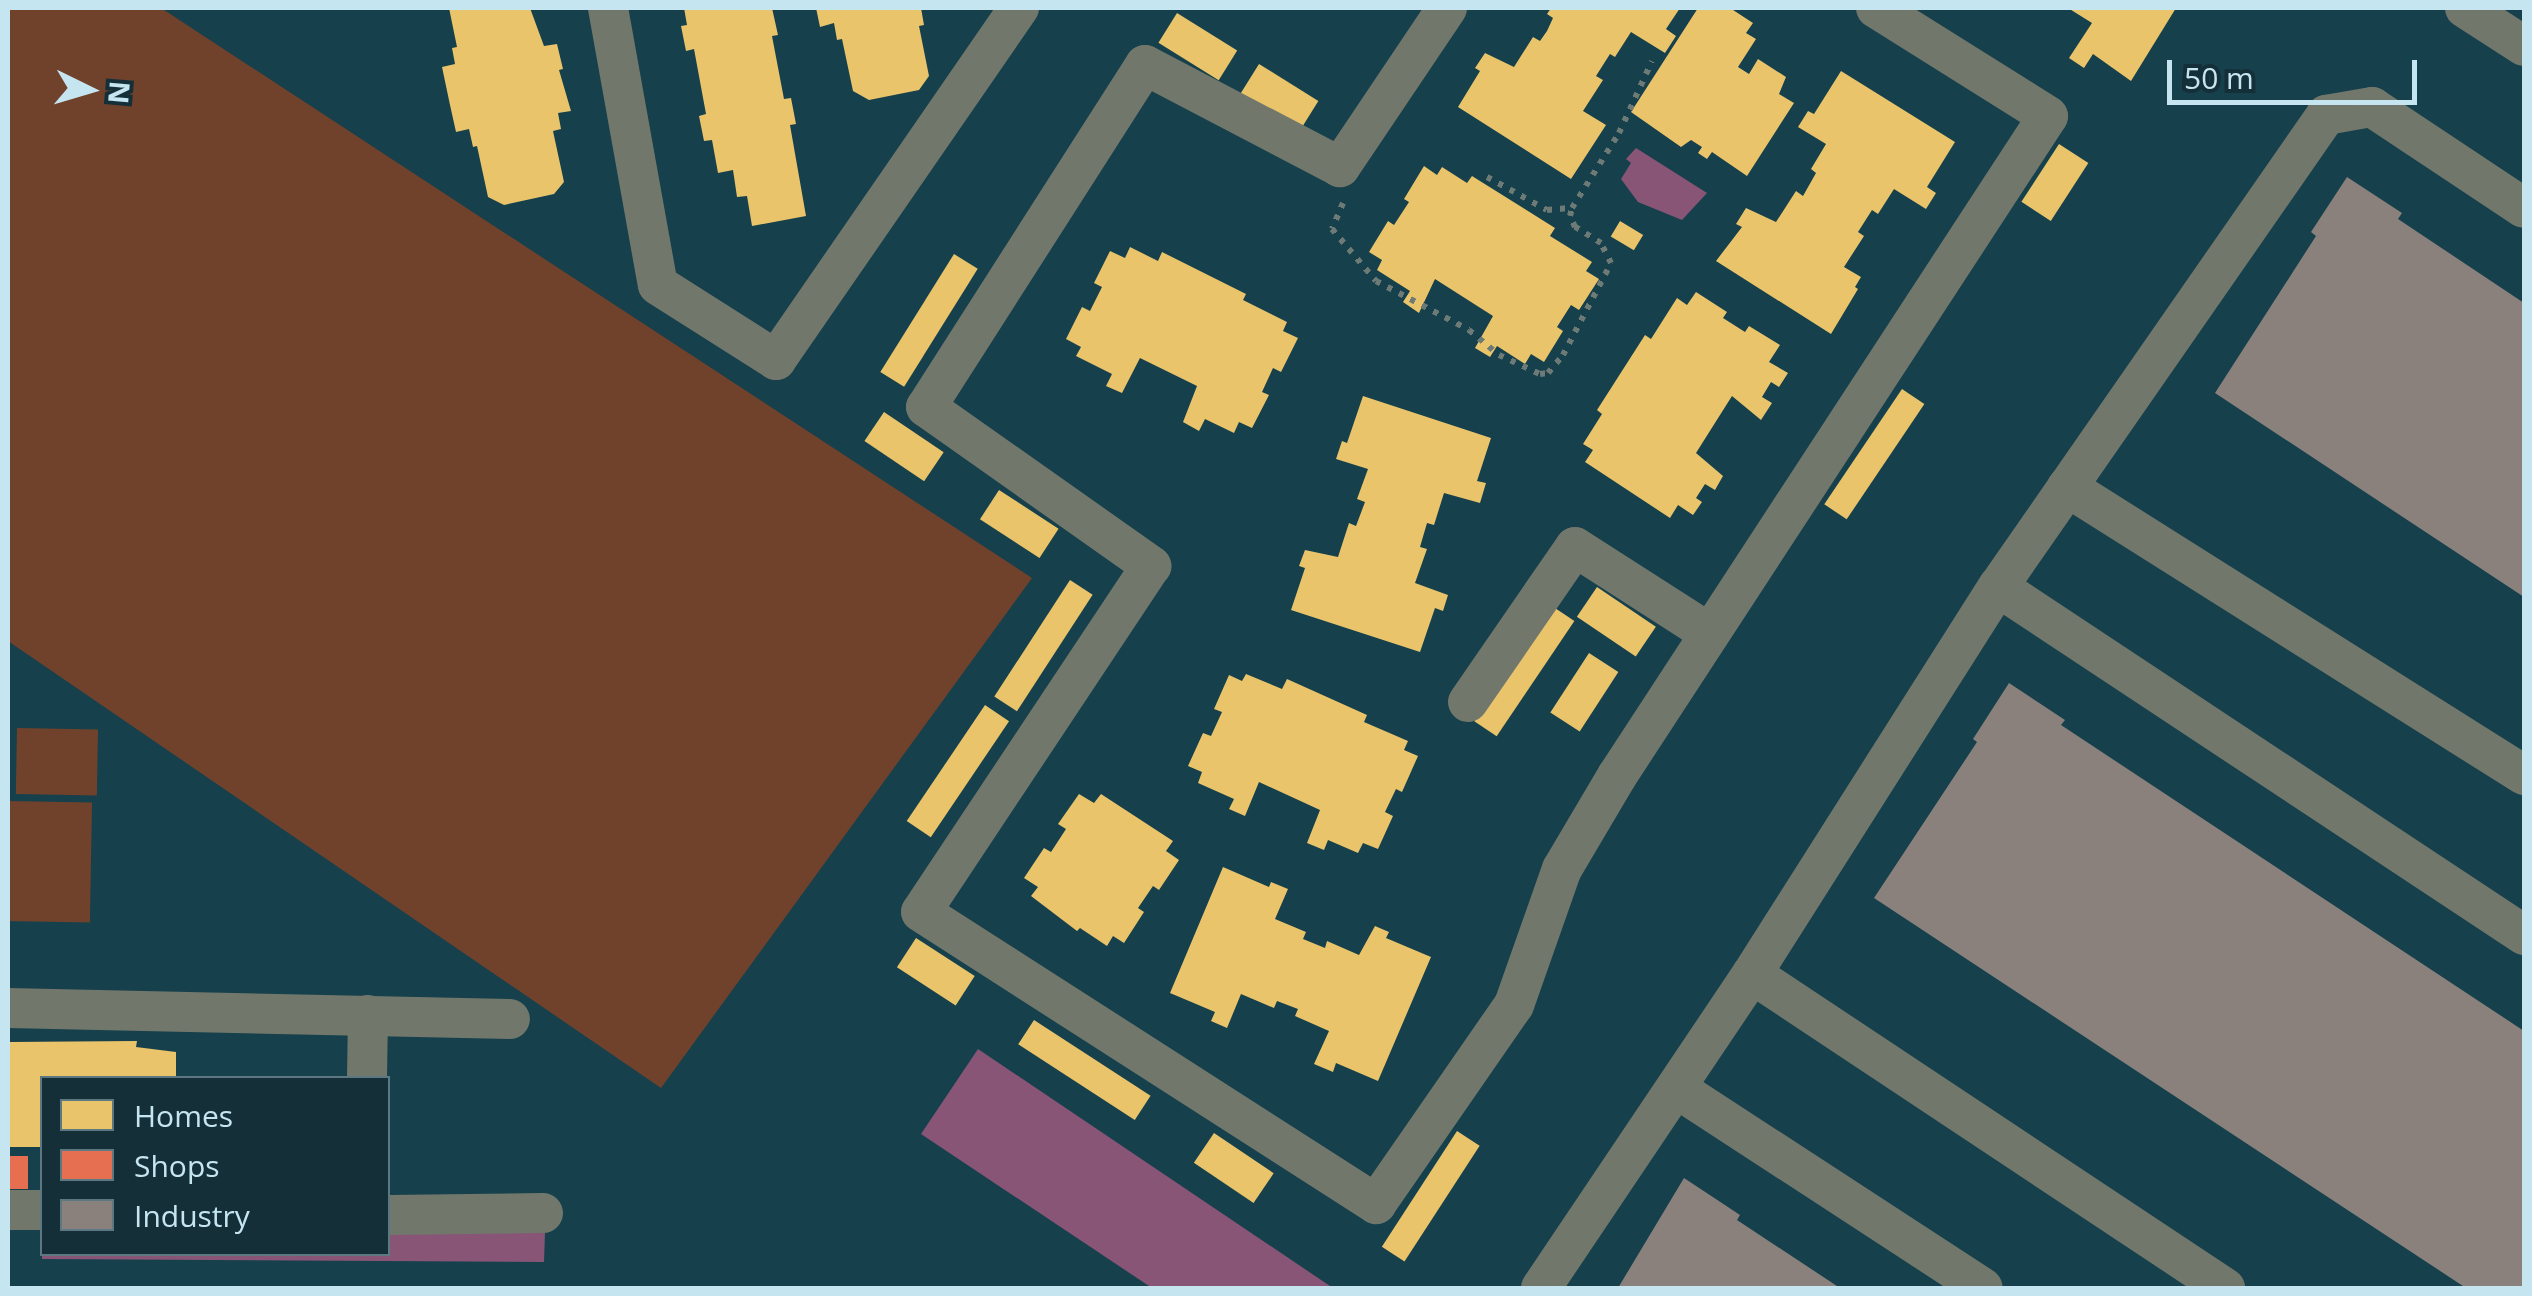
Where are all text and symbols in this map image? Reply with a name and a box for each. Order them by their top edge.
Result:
north arrow [40,40,140,140]
scale bar [2172,40,2422,102]
text: 50 m [2184,57,2254,98]
text: N [100,80,140,106]
legend [40,1076,390,1256]
text: Homes [134,1095,233,1136]
text: Shops [134,1145,220,1186]
text: Industry [134,1195,250,1236]

